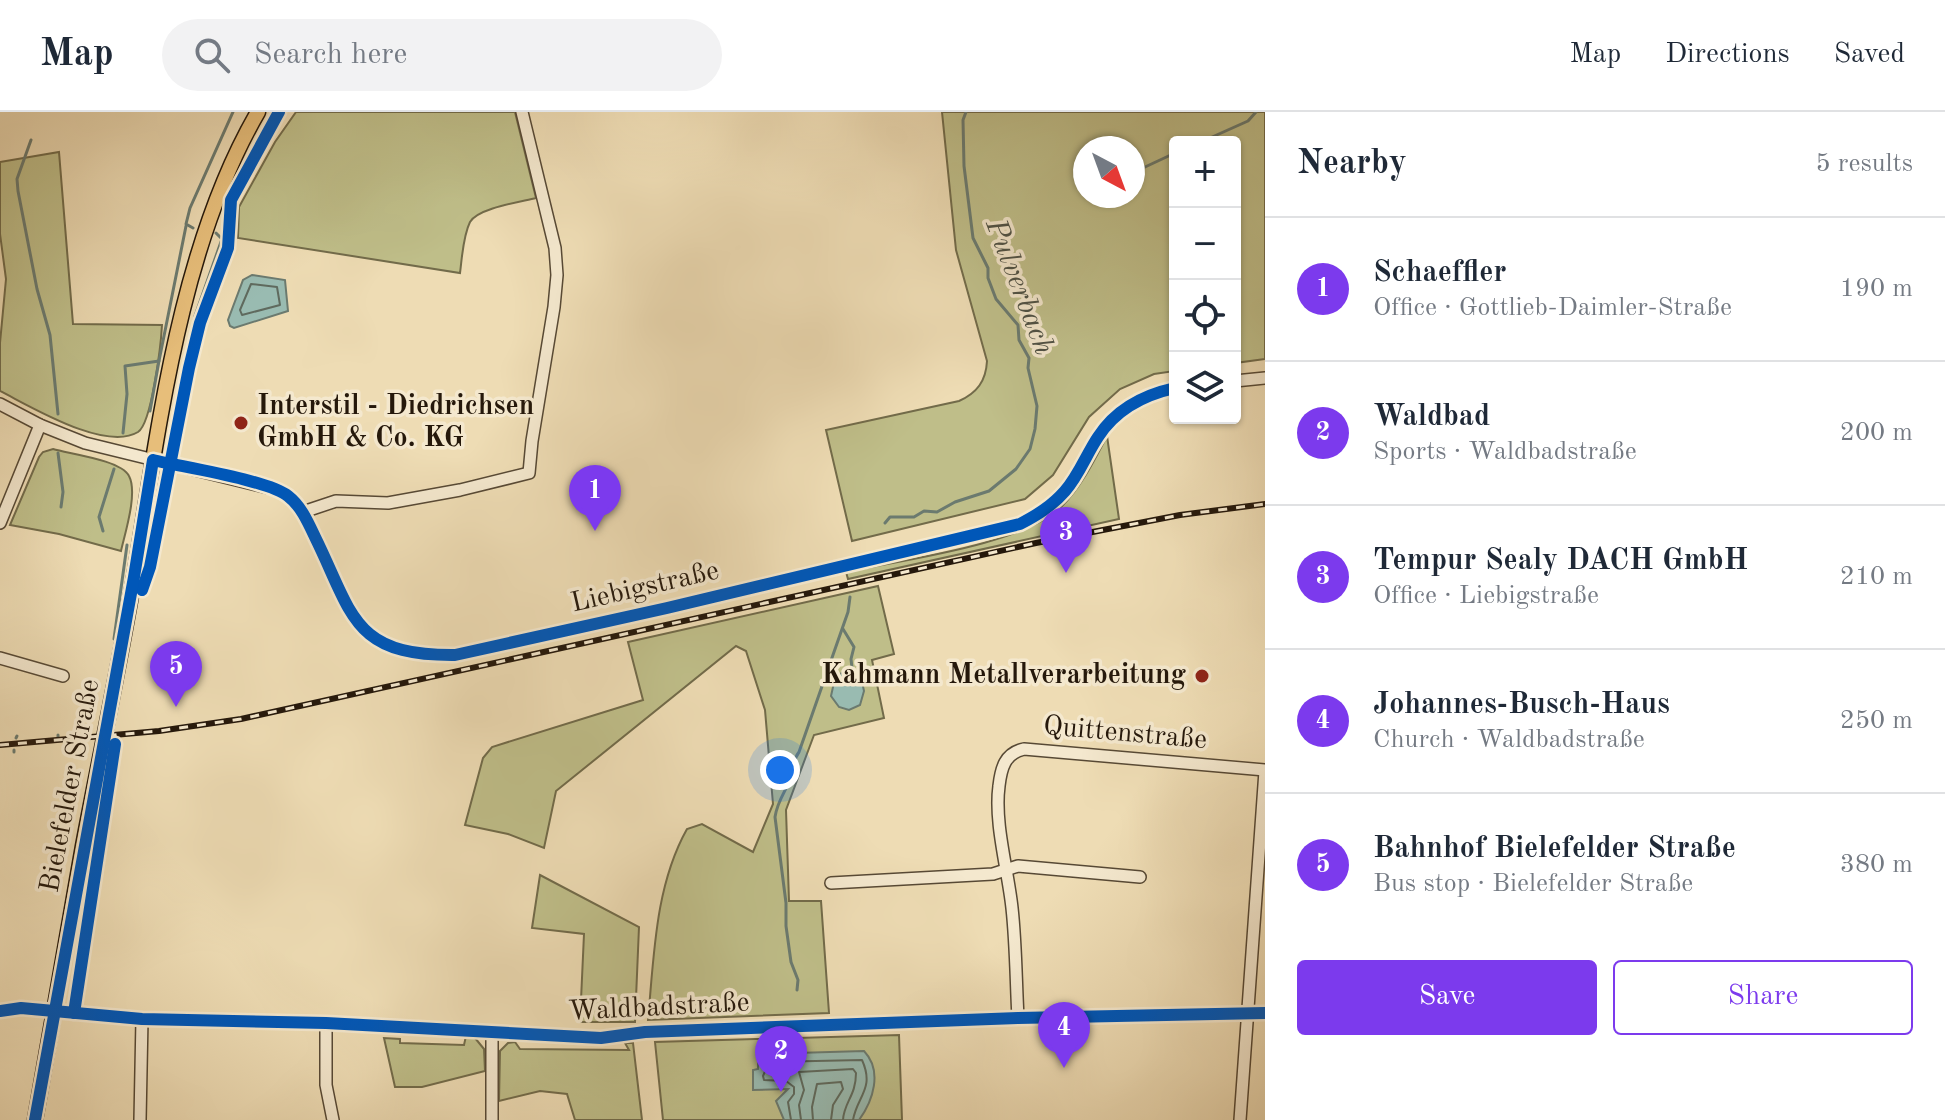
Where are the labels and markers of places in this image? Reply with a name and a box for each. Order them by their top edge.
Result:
place label: Interstil - Diedrichsen GmbH & Co. KG [257,393,534,453]
marker: Interstil - Diedrichsen GmbH & Co. KG [232,414,250,432]
pin: 1 [569,465,621,531]
pin: 3 [1040,507,1092,573]
pin: 5 [150,641,202,707]
place label: Kahmann Metallverarbeitung [821,662,1186,690]
marker: Kahmann Metallverarbeitung [1193,667,1211,685]
pin: 4 [1038,1002,1090,1068]
pin: 2 [755,1026,807,1092]

